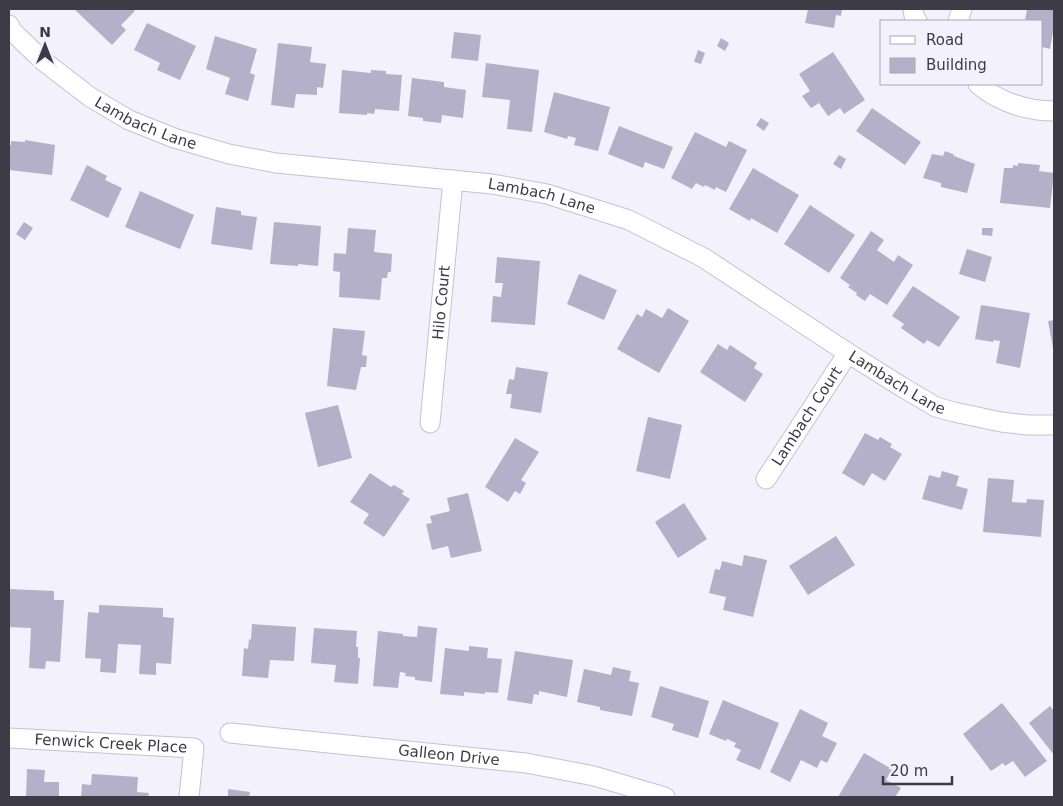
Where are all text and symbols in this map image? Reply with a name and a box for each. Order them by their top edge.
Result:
north arrow [20,20,70,70]
legend [880,20,1043,85]
text: N [39,24,51,40]
text: Road [926,31,964,49]
text: Building [926,56,987,74]
street label: Lambach Lane [92,93,199,153]
street label: Lambach Lane [487,174,597,218]
street label: Hilo Court [429,264,454,341]
street label: Lambach Lane [845,347,947,418]
street label: Lambach Court [768,363,846,469]
street label: Fenwick Creek Place [34,730,188,757]
street label: Galleon Drive [397,741,500,769]
scale bar [883,754,952,786]
text: 20 m [890,762,928,780]

